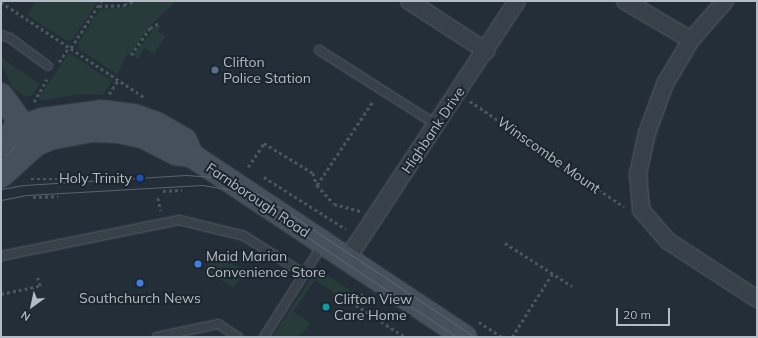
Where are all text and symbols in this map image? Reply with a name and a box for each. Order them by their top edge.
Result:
place label: Clifton Police Station [223,54,311,86]
marker: Clifton Police Station [210,65,220,75]
street label: Highbank Drive [398,84,468,176]
street label: Winscombe Mount [494,113,604,197]
street label: Farnborough Road [203,159,313,241]
place label: Holy Trinity [59,170,132,186]
marker: Holy Trinity [135,173,145,183]
place label: Maid Marian Convenience Store [206,248,326,280]
marker: Maid Marian Convenience Store [193,259,203,269]
marker: Southchurch News [135,278,145,288]
north arrow [12,286,52,326]
place label: Southchurch News [79,290,201,306]
place label: Clifton View Care Home [334,291,412,324]
scale bar [618,300,672,326]
marker: Clifton View Care Home [321,302,331,312]
text: 20 m [623,307,651,322]
text: N [18,308,33,324]

